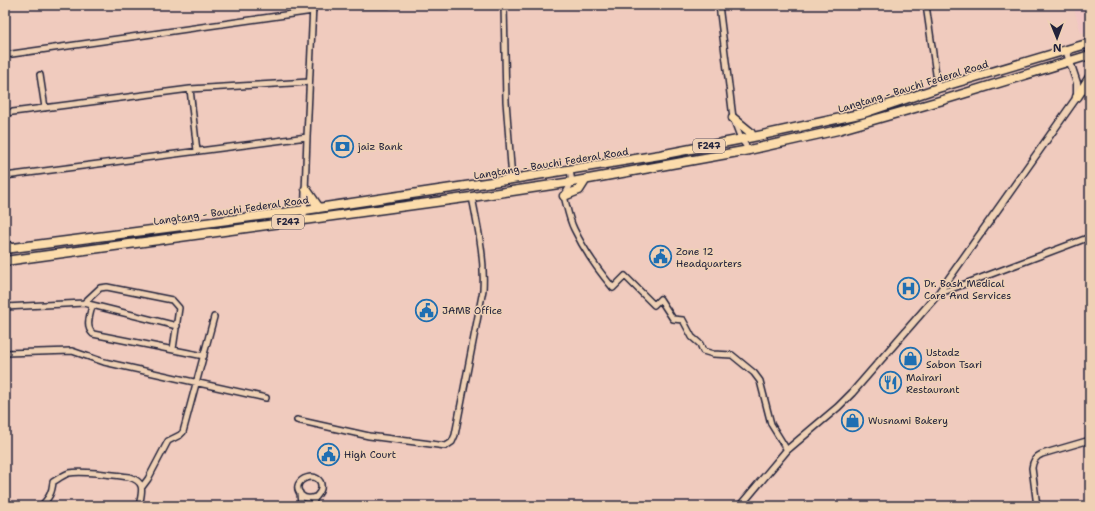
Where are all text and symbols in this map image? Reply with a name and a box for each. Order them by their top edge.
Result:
north arrow [1037,18,1077,58]
text: N [1052,40,1062,55]
street label: Langtang - Bauchi Federal Road [836,57,991,116]
bank icon: jaiz Bank [330,133,356,159]
road number: F247 [693,139,725,153]
place label: jaiz Bank [357,140,403,153]
street label: Langtang - Bauchi Federal Road [473,145,630,182]
street label: Langtang - Bauchi Federal Road [152,193,310,228]
road number: F247 [272,215,304,229]
public building icon: Zone 12 Headquarters [647,244,673,270]
place label: Zone 12 Headquarters [676,245,742,270]
hospital icon: Dr. Bash Medical Care And Services [895,276,921,302]
place label: Dr. Bash Medical Care And Services [924,277,1011,302]
public building icon: JAMB Office [413,297,439,323]
place label: JAMB Office [442,304,503,317]
shop icon: Ustadz Sabon Tsari [897,345,923,371]
place label: Ustadz Sabon Tsari [926,346,982,371]
restaurant icon: Mairari Restaurant [878,370,904,396]
place label: Mairari Restaurant [906,371,960,396]
shop icon: Wusnami Bakery [840,407,866,433]
place label: Wusnami Bakery [868,414,948,427]
public building icon: High Court [316,441,342,467]
place label: High Court [344,448,396,461]

